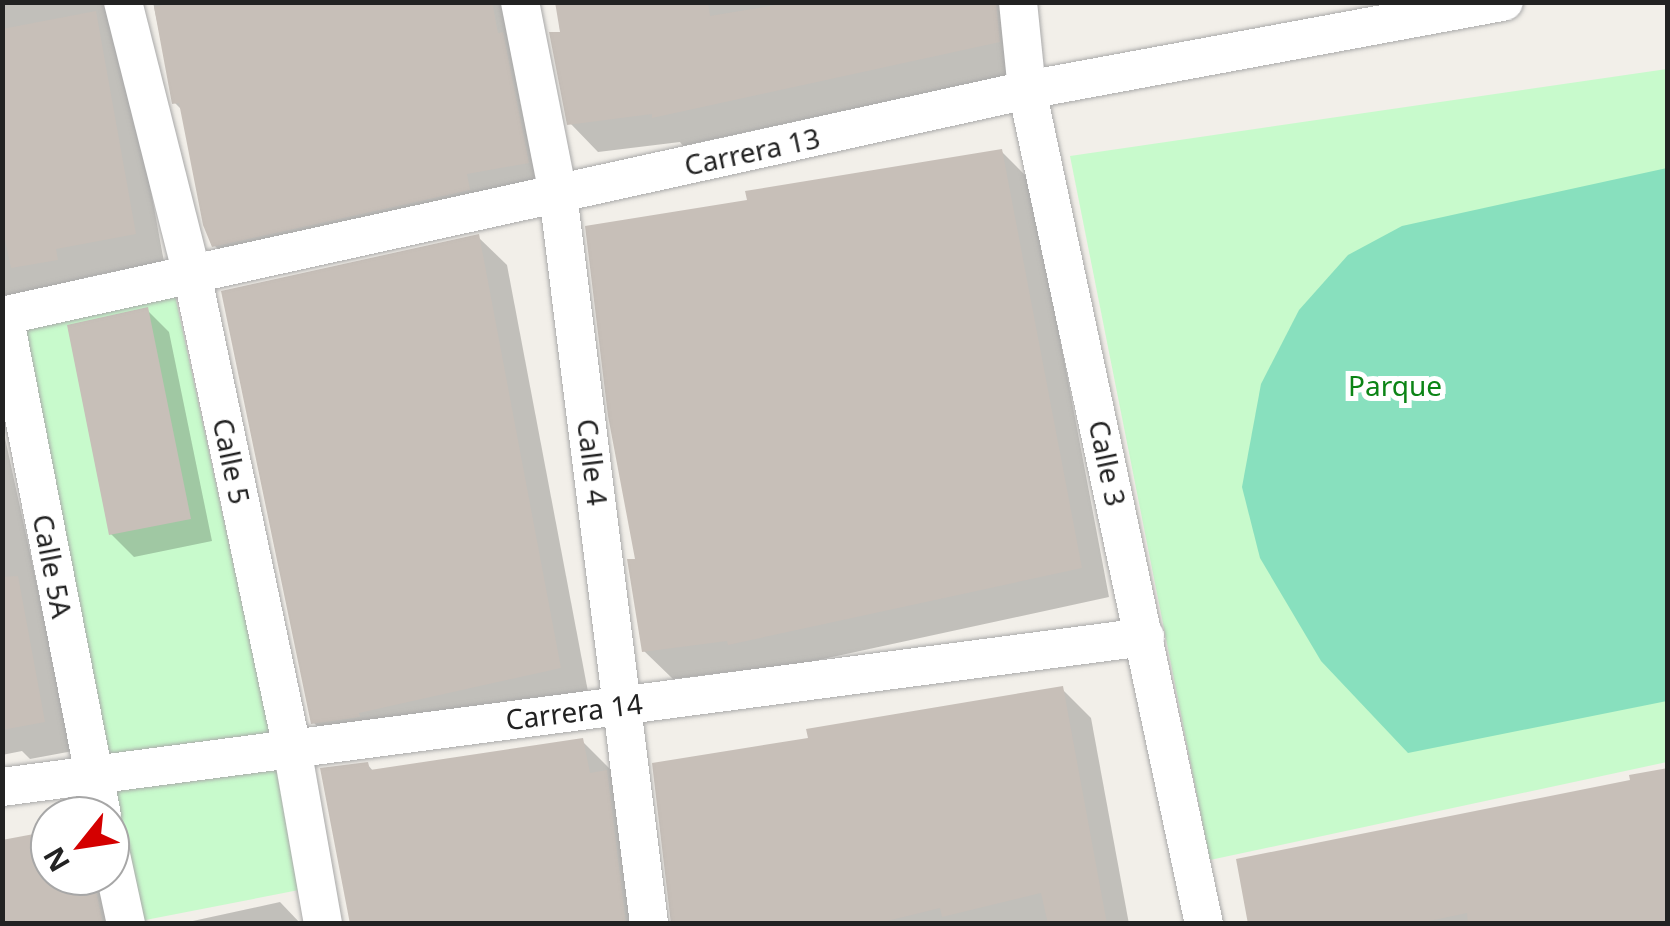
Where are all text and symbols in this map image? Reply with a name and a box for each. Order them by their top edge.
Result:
street label: Carrera 13 [681,120,823,182]
park label: Parque [1348,368,1442,402]
street label: Calle 5 [207,415,257,507]
street label: Calle 4 [571,417,615,507]
street label: Calle 3 [1083,417,1133,509]
street label: Calle 5A [27,511,79,621]
street label: Carrera 14 [504,686,644,736]
north arrow [30,796,130,896]
text: N [34,841,78,879]

